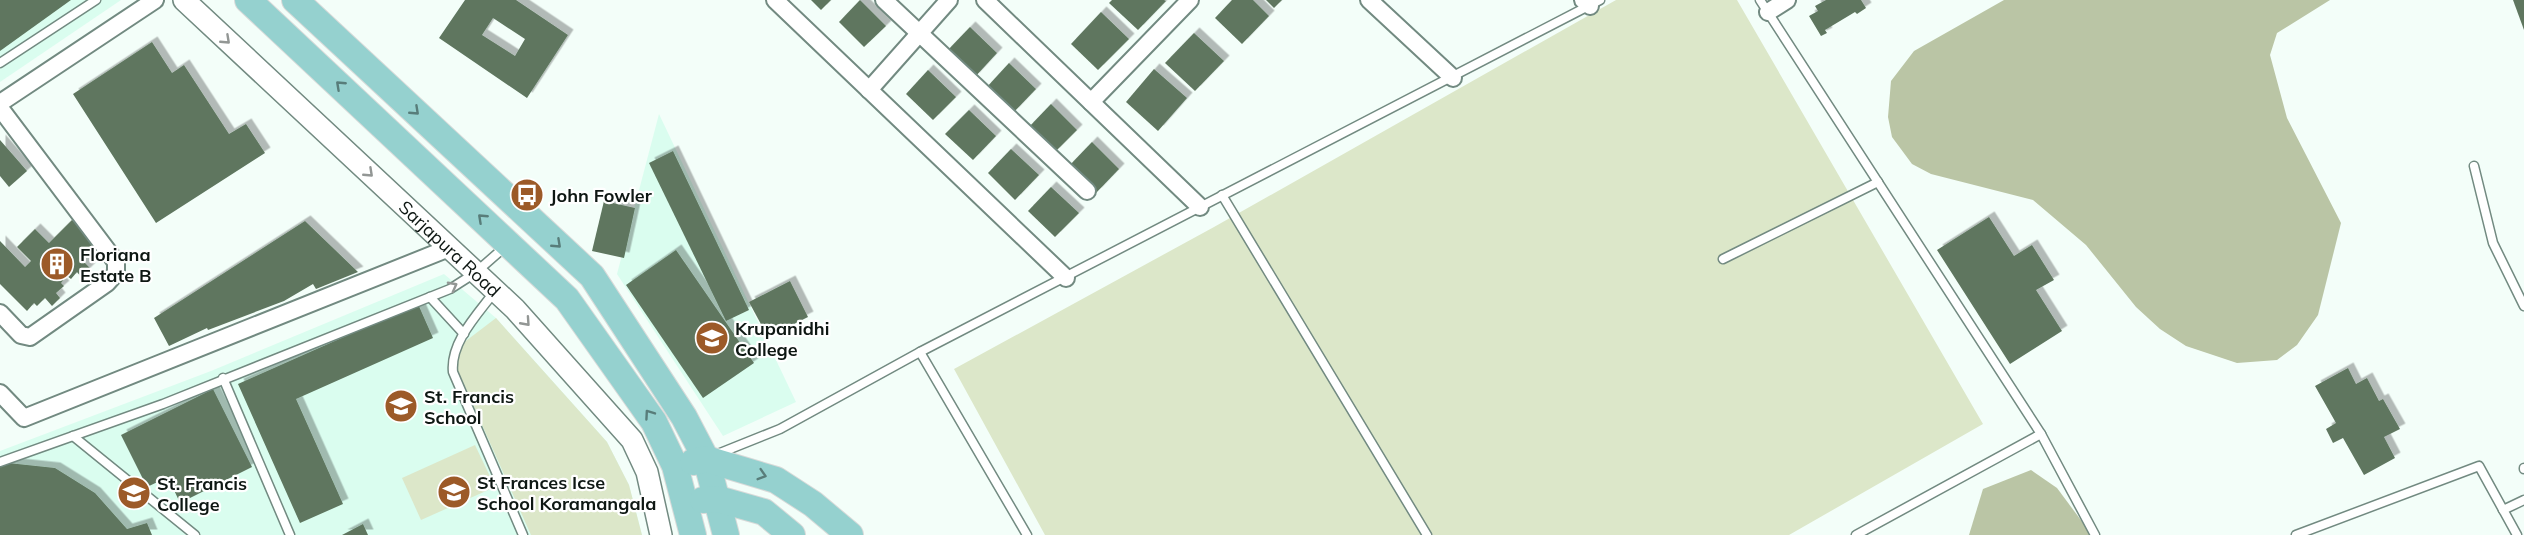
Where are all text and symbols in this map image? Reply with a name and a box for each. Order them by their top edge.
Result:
one-way arrow [220,33,230,44]
one-way arrow [336,81,347,92]
one-way arrow [407,104,418,115]
one-way arrow [362,166,373,177]
bus stop icon: John Fowler [509,177,545,213]
place label: John Fowler [550,184,653,207]
street label: Sarjapura Road [394,195,506,302]
one-way arrow [478,215,489,226]
one-way arrow [551,237,561,248]
place label: Floriana Estate B [80,243,151,287]
building icon: Floriana Estate B [39,246,75,282]
one-way arrow [447,282,457,293]
one-way arrow [519,315,530,325]
place label: Krupanidhi College [735,317,829,361]
school or university icon: Krupanidhi College [694,320,730,356]
place label: St. Francis School [424,385,514,429]
school or university icon: St. Francis School [383,388,419,424]
one-way arrow [645,409,656,420]
one-way arrow [756,468,767,480]
place label: St Frances Icse School Koramangala [477,471,656,515]
place label: St. Francis College [157,472,247,516]
school or university icon: St Frances Icse School Koramangala [436,474,472,510]
school or university icon: St. Francis College [116,475,152,511]

